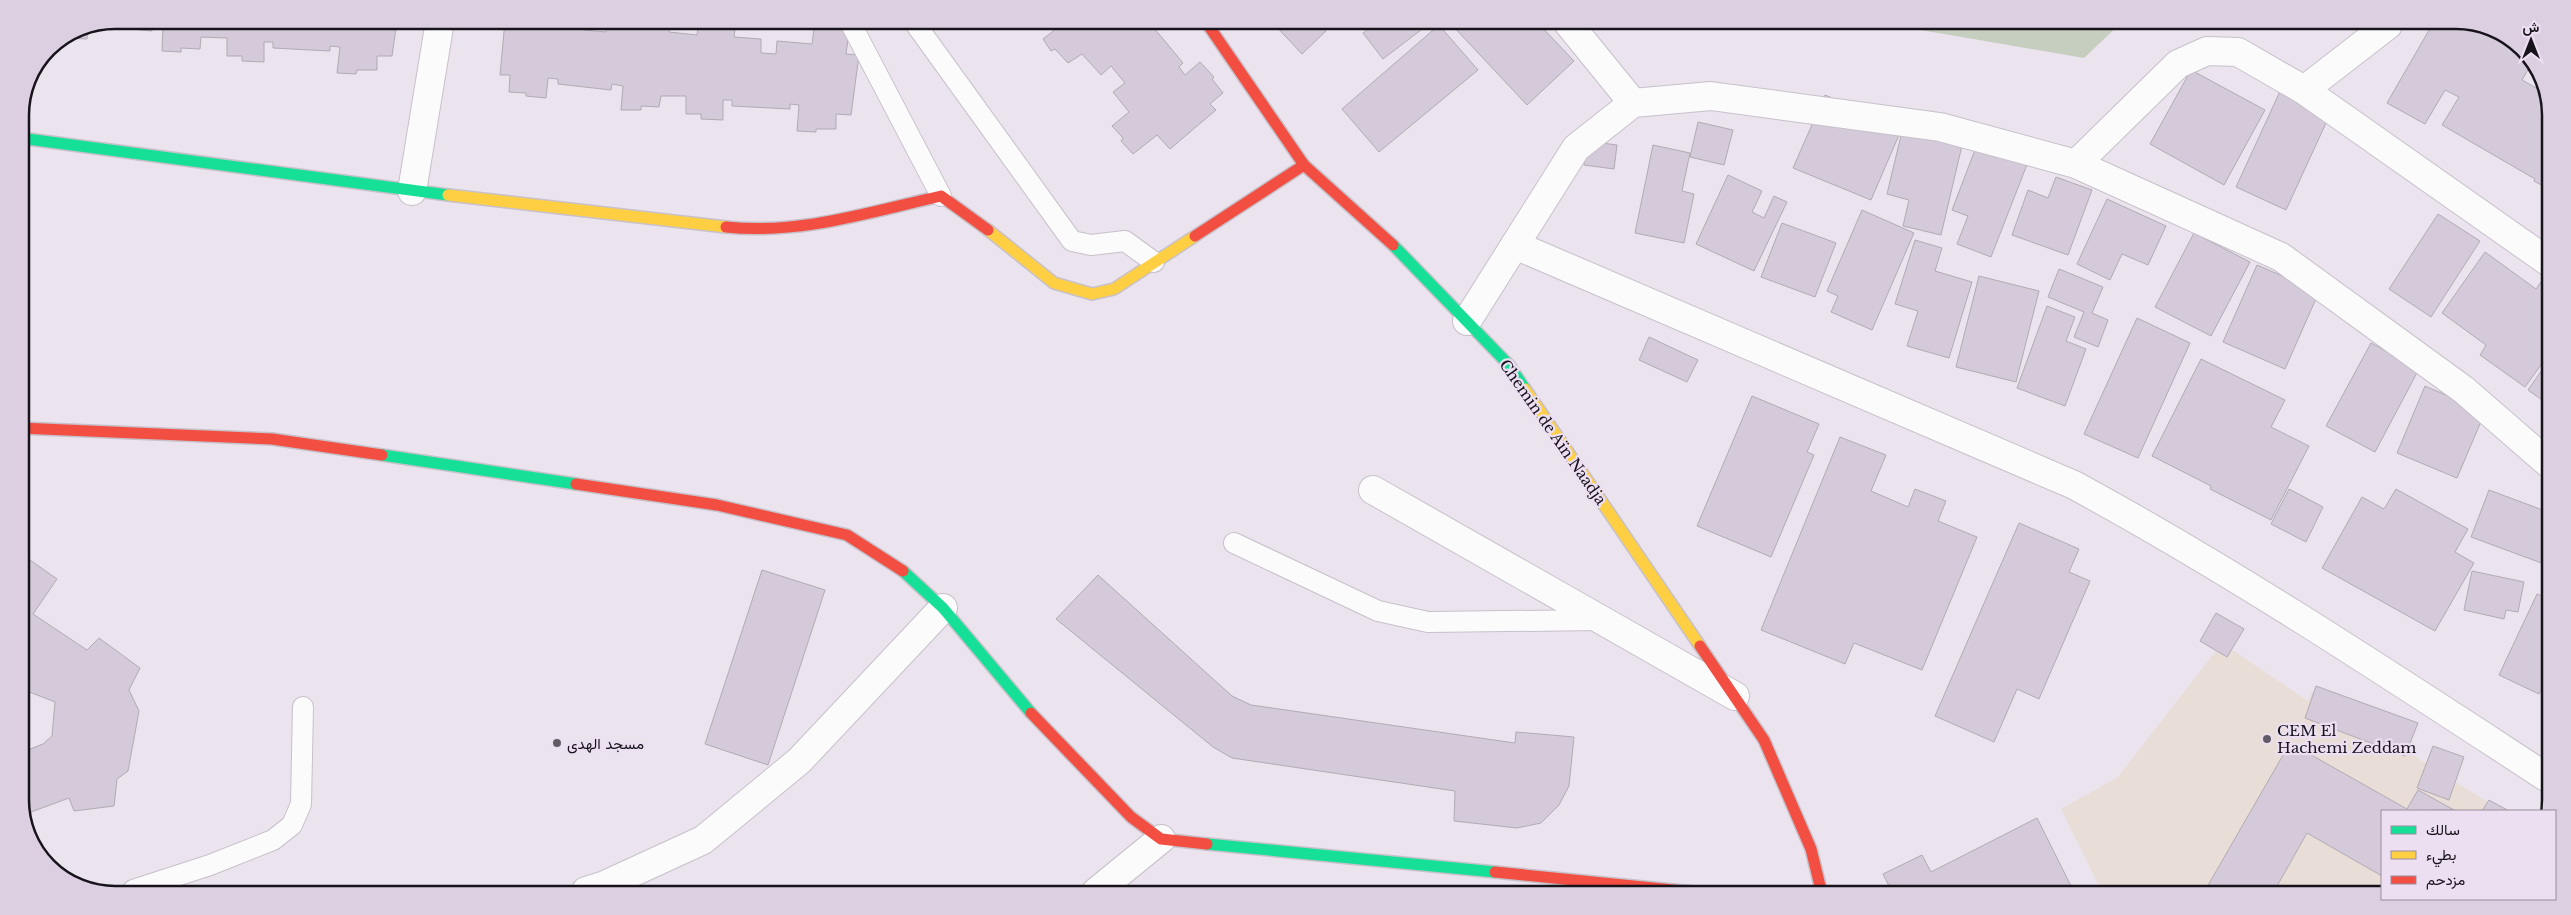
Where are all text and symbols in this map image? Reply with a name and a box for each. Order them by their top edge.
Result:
north arrow [2506,15,2556,65]
text: ش [2523,18,2540,36]
street label: Chemin de Aïn Naadja [1496,356,1611,509]
place label: CEM El Hachemi Zeddam [2277,721,2416,757]
marker: CEM El Hachemi Zeddam [2261,733,2273,745]
place label: مسجد الهدى [567,734,644,754]
marker: مسجد الهدى [551,737,563,749]
legend [2381,810,2556,900]
text: سالك [2426,820,2460,839]
text: بطيء [2426,845,2456,868]
text: مزدحم [2426,870,2465,890]

